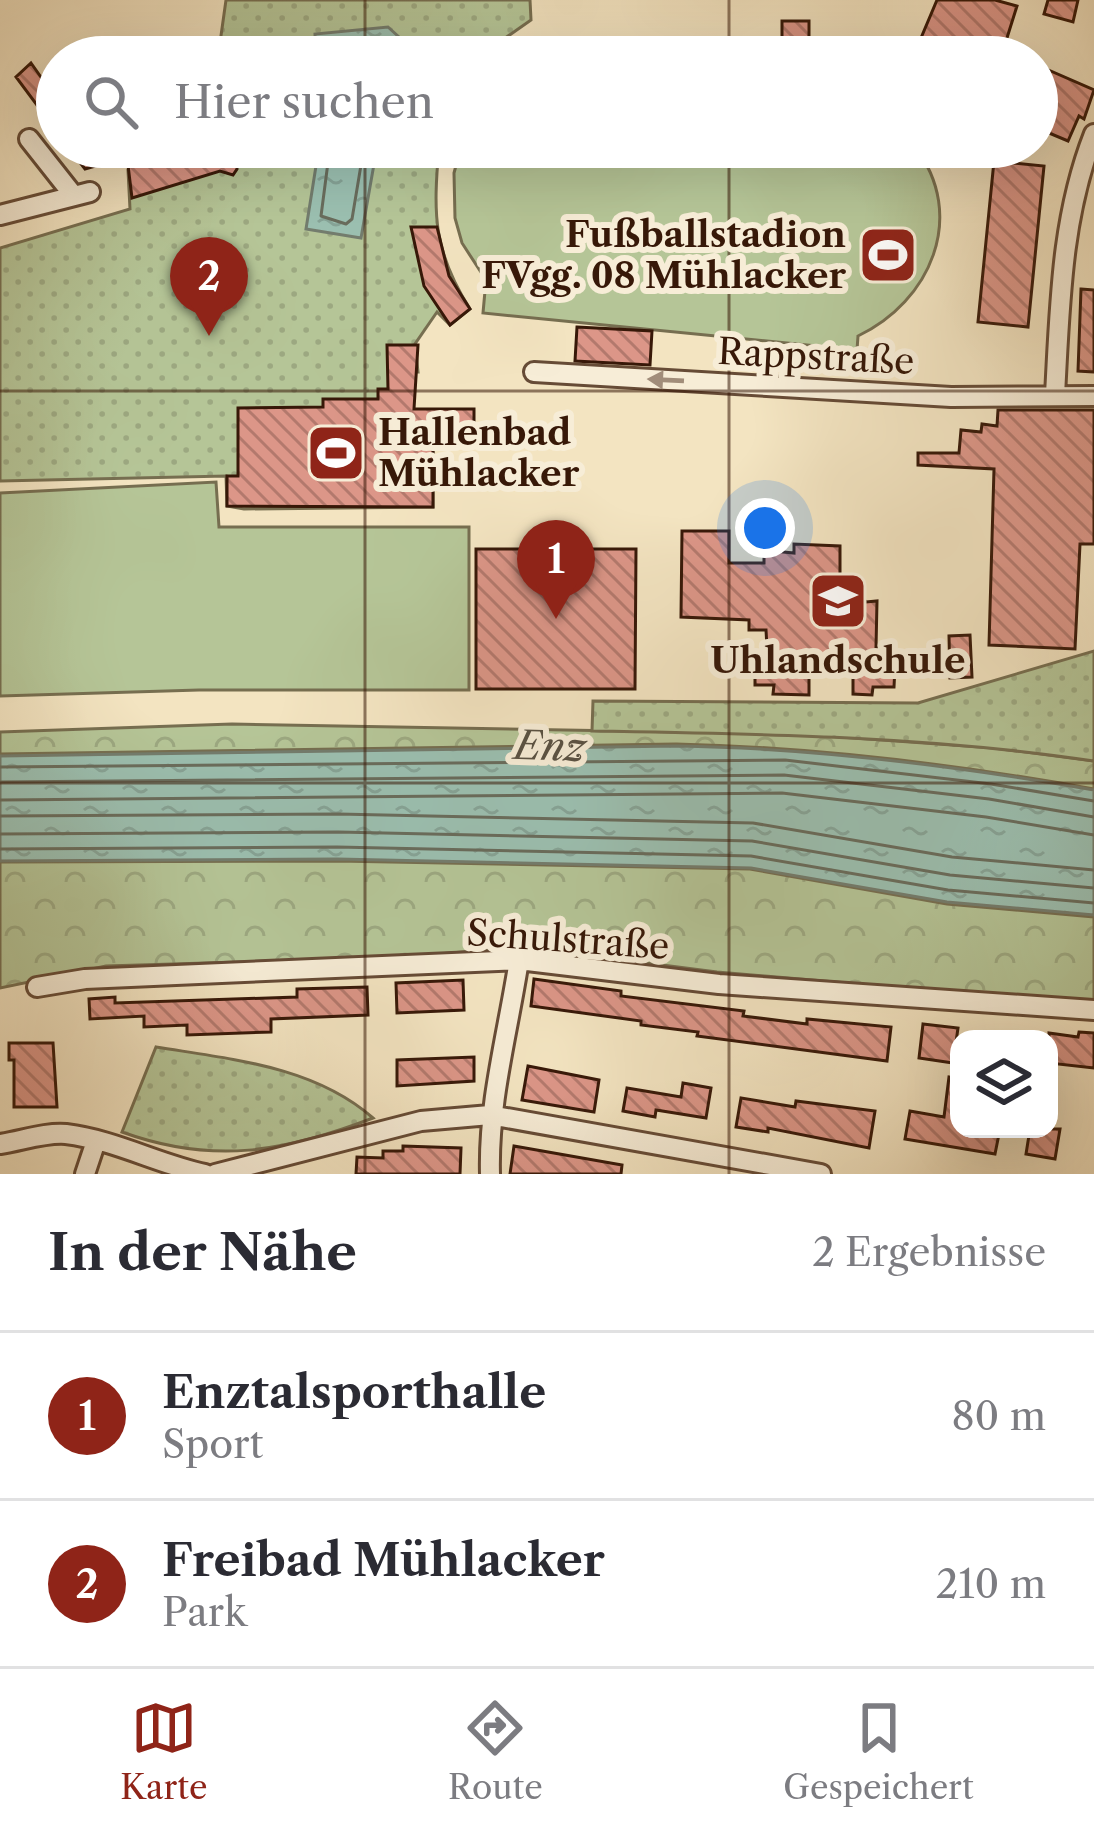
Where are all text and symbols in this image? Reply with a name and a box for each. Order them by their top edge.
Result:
search box [36,36,1058,168]
icon: search [78,69,144,135]
text: Hier suchen [174,74,434,130]
place label: Fußballstadion FVgg. 08 Mühlacker [481,212,846,297]
sports icon: Fußballstadion FVgg. 08 Mühlacker [857,224,919,286]
pin: 2 [170,237,248,336]
street label: Rappstraße [716,329,916,383]
one-way arrow [646,370,684,389]
place label: Hallenbad Mühlacker [378,410,580,495]
sports icon: Hallenbad Mühlacker [305,422,367,484]
your location [735,498,795,558]
pin: 1 [517,520,595,619]
school or university icon: Uhlandschule [807,570,869,632]
place label: Uhlandschule [710,638,966,682]
water label: Enz [510,721,589,771]
street label: Schulstraße [465,910,671,968]
map controls [950,1030,1058,1138]
button: layers [950,1030,1058,1138]
text: In der Nähe [48,1221,357,1283]
text: 2 Ergebnisse [812,1228,1046,1276]
text: Enztalsporthalle [162,1364,546,1420]
text: 1 [78,1392,96,1440]
text: 80 m [951,1392,1046,1440]
text: Sport [162,1420,263,1468]
text: Freibad Mühlacker [162,1532,605,1588]
text: 2 [75,1560,99,1608]
text: 210 m [936,1560,1046,1608]
text: Park [162,1588,247,1636]
tab: Karte [120,1695,207,1808]
tab: Route [448,1695,543,1808]
tab: Gespeichert [783,1695,974,1808]

